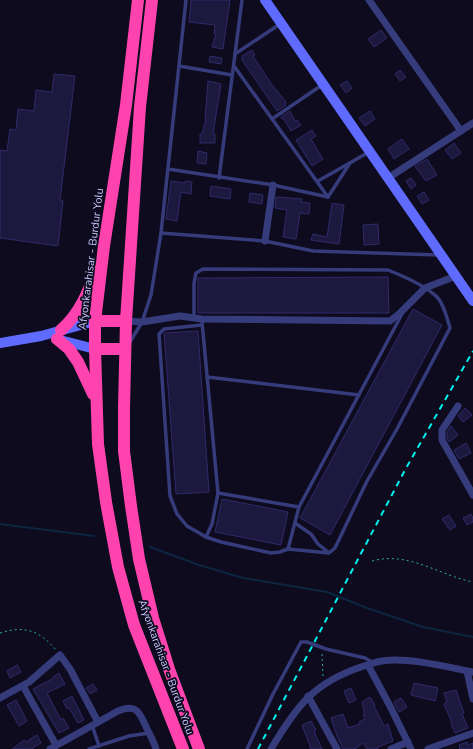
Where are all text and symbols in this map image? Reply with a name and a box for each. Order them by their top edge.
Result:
street label: Afyonkarahisar - Burdur Yolu [75,187,107,331]
street label: Afyonkarahisar - Burdur Yolu [135,597,197,737]

